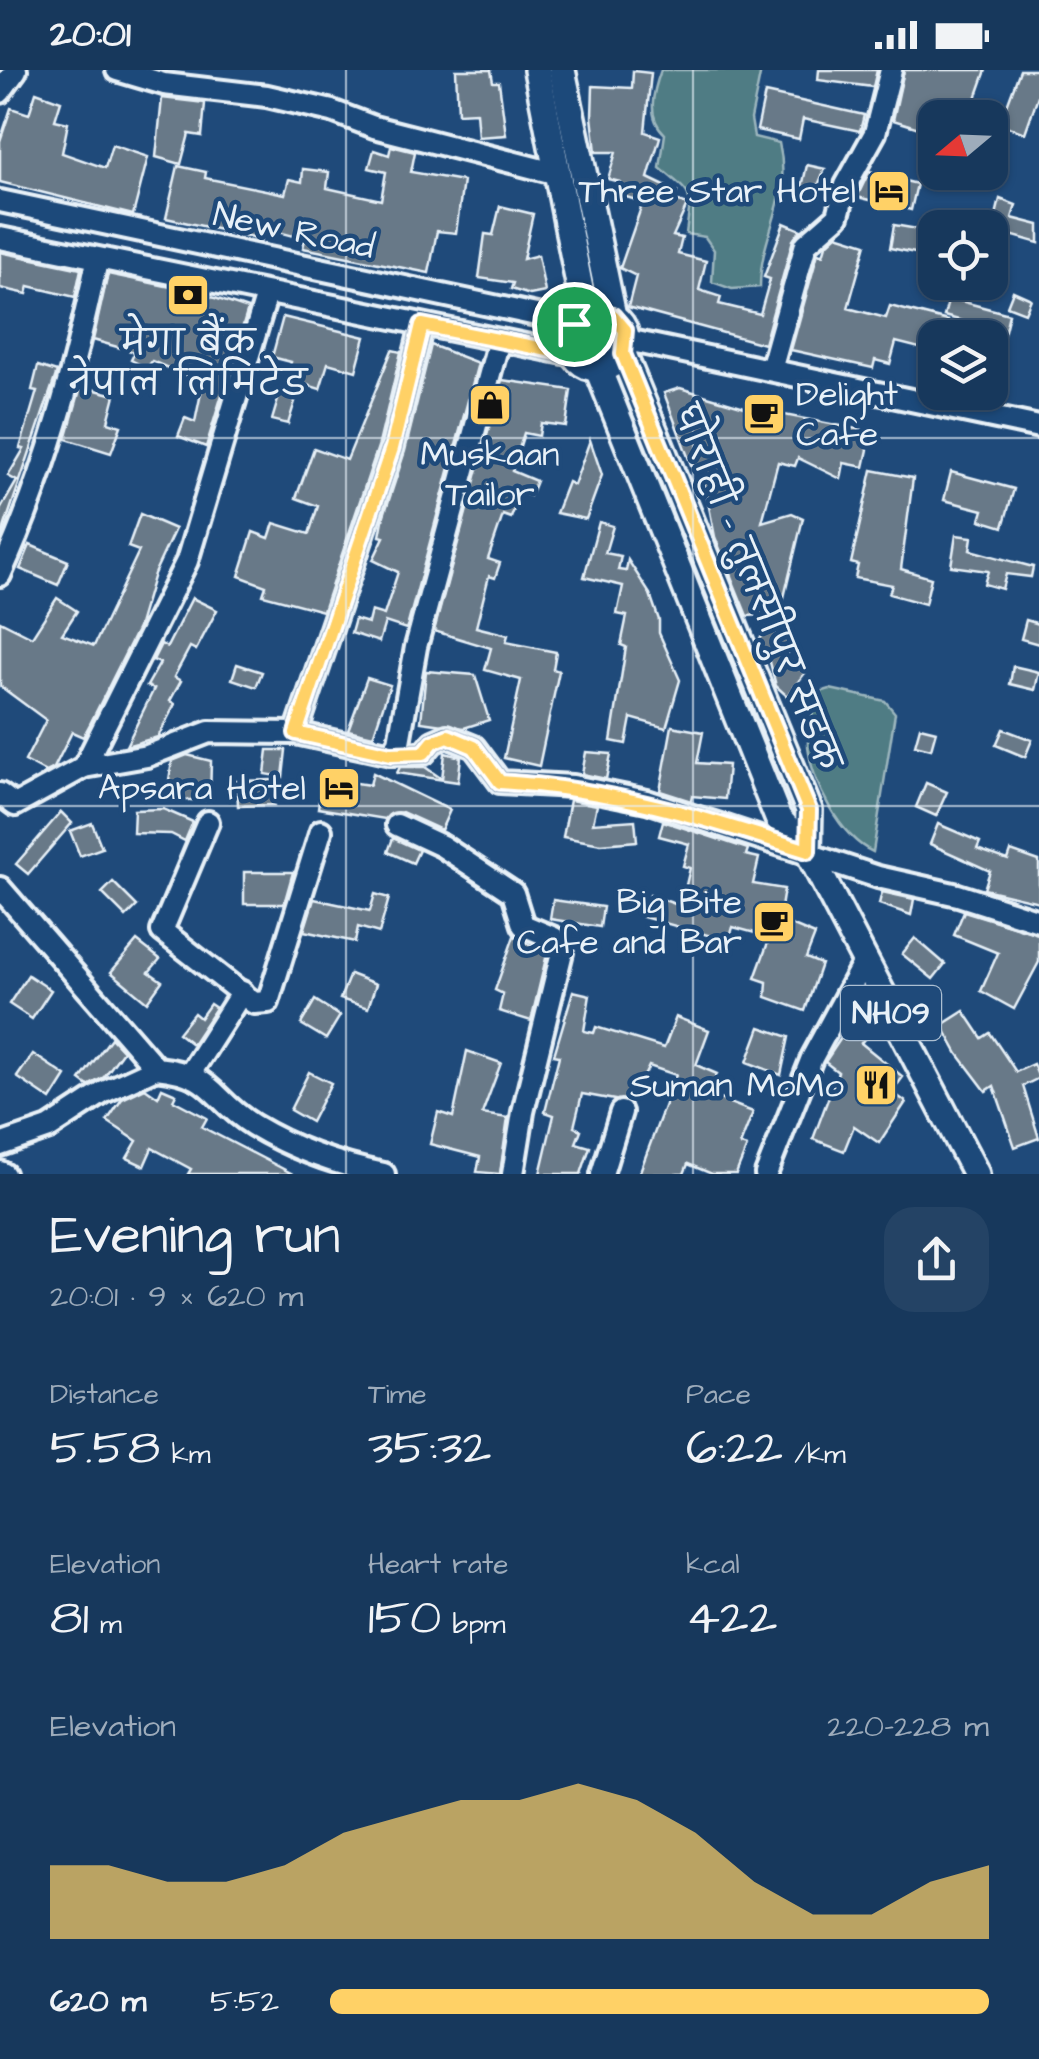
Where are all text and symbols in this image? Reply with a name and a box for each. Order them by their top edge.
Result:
text: 20:01 [50,9,131,61]
north arrow [918,100,1008,190]
map controls [918,100,1008,410]
place label: Three Star Hotel [578,167,856,216]
hotel icon: Three Star Hotel [866,168,912,214]
street label: New Road [209,190,379,272]
button: locate [918,210,1008,300]
bank icon: मेगा बैंक नेपाल लिमिटेड [165,272,211,318]
pin [532,282,617,367]
icon: arrive [547,297,602,352]
place label: मेगा बैंक नेपाल लिमिटेड [67,312,309,409]
button: layers [918,320,1008,410]
place label: Delight Cafe [796,370,898,459]
shop icon: Muskaan Tailor [467,382,513,428]
cafe icon: Delight Cafe [741,391,787,437]
street label: घोराही - तुलसीपुर सडक [659,394,858,780]
place label: Muskaan Tailor [421,430,559,519]
place label: Apsara Hotel [98,764,306,813]
hotel icon: Apsara Hotel [316,765,362,811]
place label: Big Bite Cafe and Bar [516,878,742,967]
cafe icon: Big Bite Cafe and Bar [751,899,797,945]
road number: NH09 [841,986,941,1040]
place label: Suman MoMo [630,1061,844,1110]
restaurant icon: Suman MoMo [853,1062,899,1108]
text: Evening run [50,1198,340,1274]
button: share [884,1207,989,1312]
text: 20:01 · 9 × 620 m [50,1274,303,1319]
text: Distance [50,1375,159,1414]
text: Time [368,1375,427,1414]
text: Pace [686,1375,751,1414]
text: 5.58 [50,1414,160,1483]
text: 35:32 [368,1414,491,1483]
text: 6:22 [686,1414,783,1483]
text: km [160,1435,210,1474]
text: /km [783,1435,846,1474]
text: Elevation [50,1545,160,1584]
text: Heart rate [368,1545,509,1584]
text: kcal [686,1545,740,1584]
text: 81 [50,1584,89,1653]
text: 150 [368,1584,441,1653]
text: 422 [686,1584,777,1653]
text: m [89,1605,122,1644]
text: bpm [441,1605,506,1644]
text: Elevation [50,1704,176,1749]
text: 220–228 m [827,1704,989,1749]
text: 620 m [50,1979,146,2024]
text: 5:52 [210,1979,279,2024]

